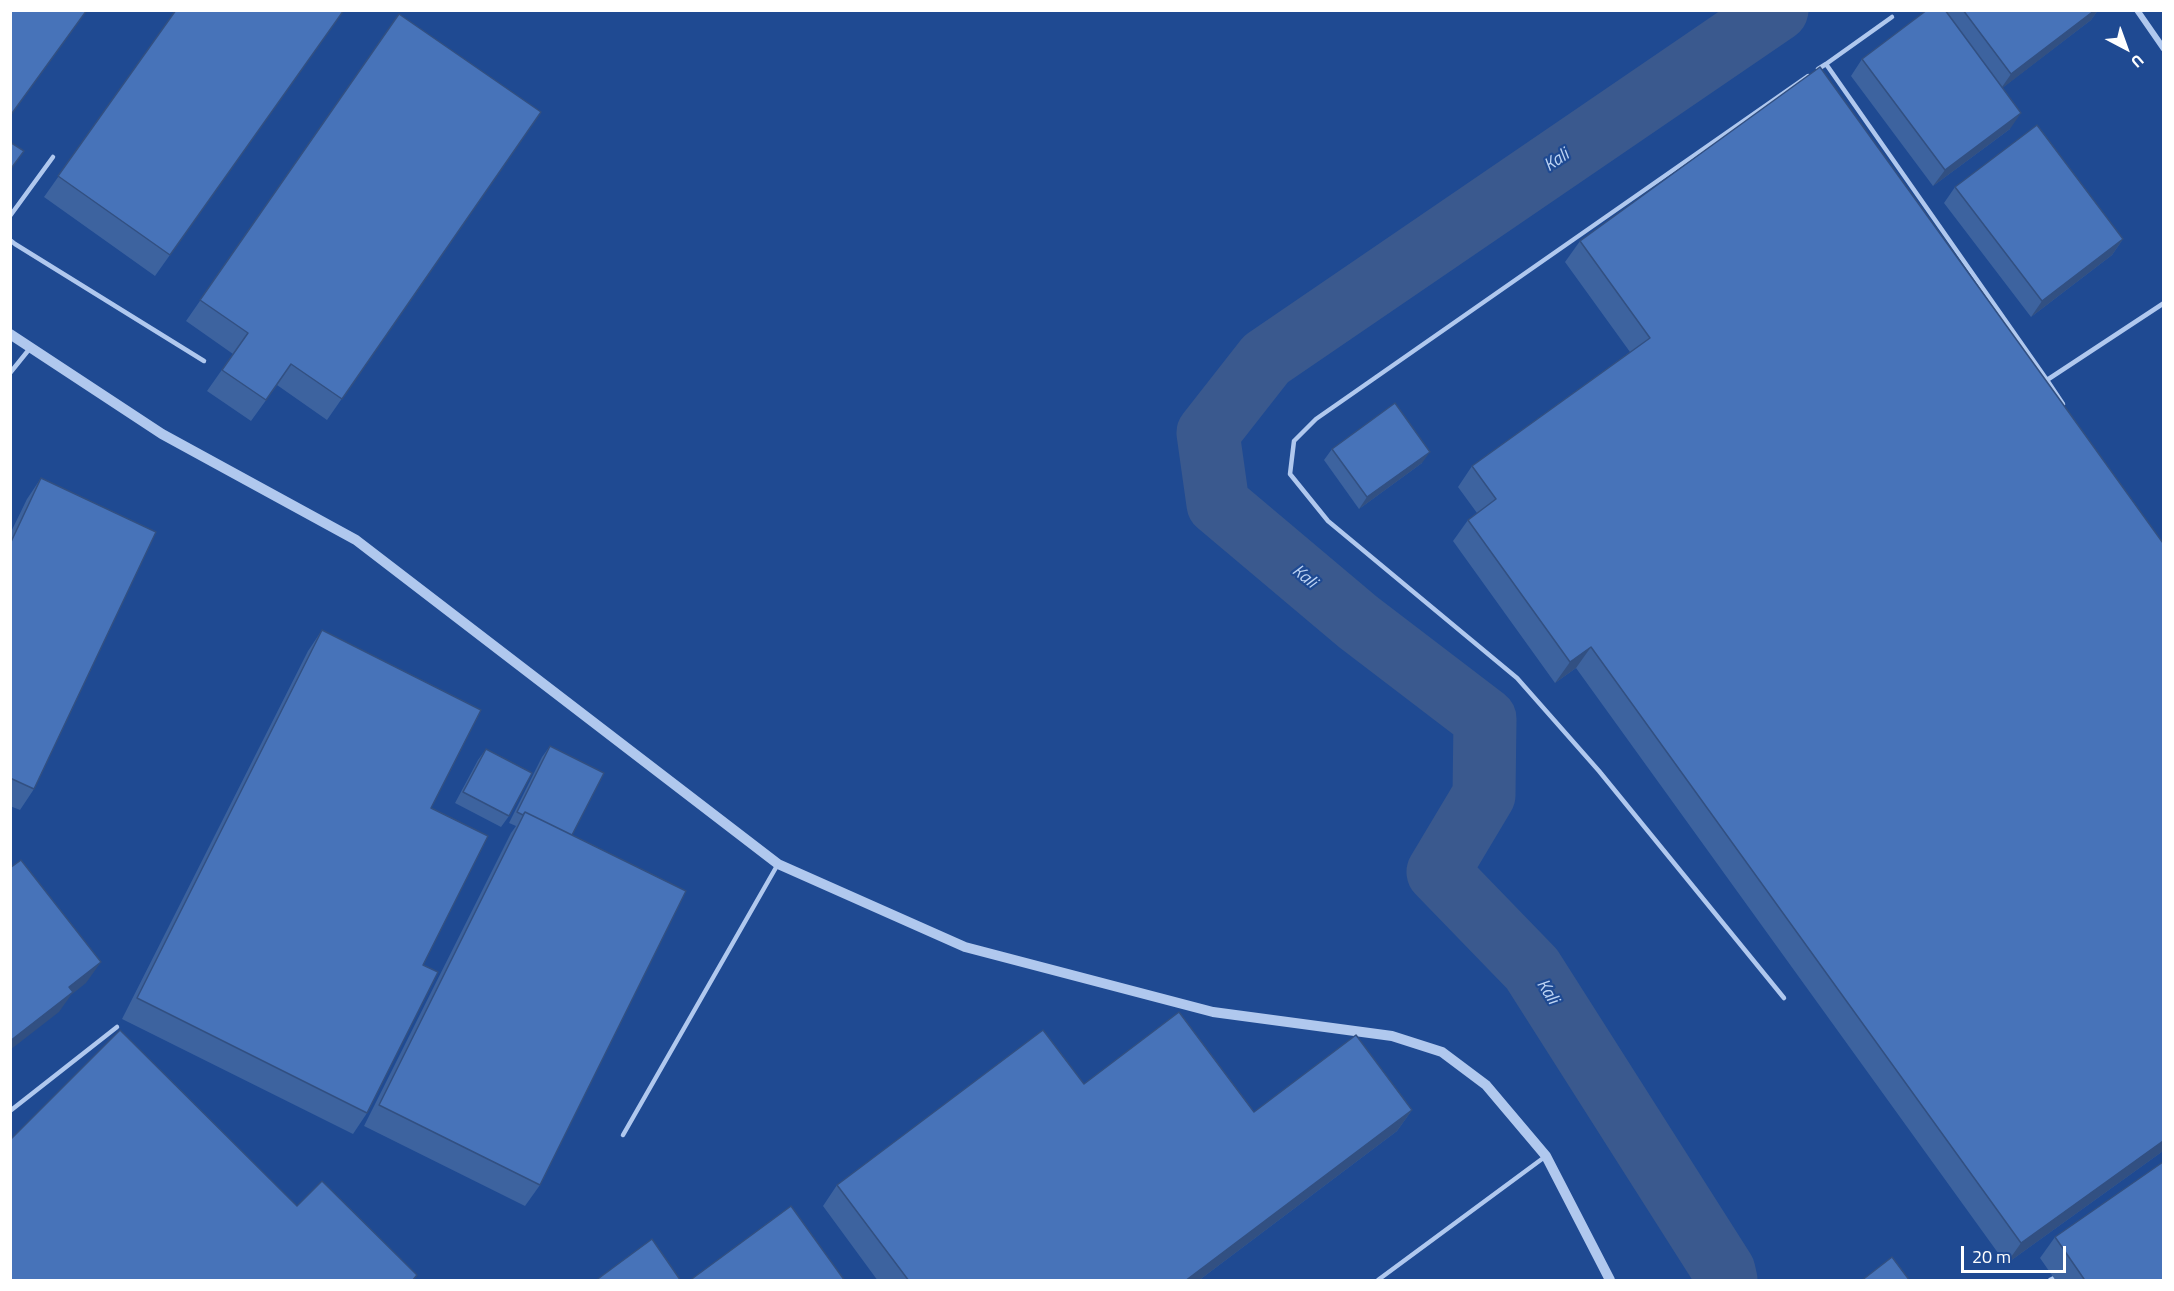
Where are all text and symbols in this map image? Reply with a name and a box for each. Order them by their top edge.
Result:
north arrow [2096,18,2156,78]
text: U [2126,49,2150,74]
water label: Kali [1540,145,1574,177]
water label: Kali [1287,560,1321,594]
water label: Kali [1531,975,1563,1009]
scale bar [1964,1234,2069,1272]
text: 20 m [1972,1243,2011,1270]

